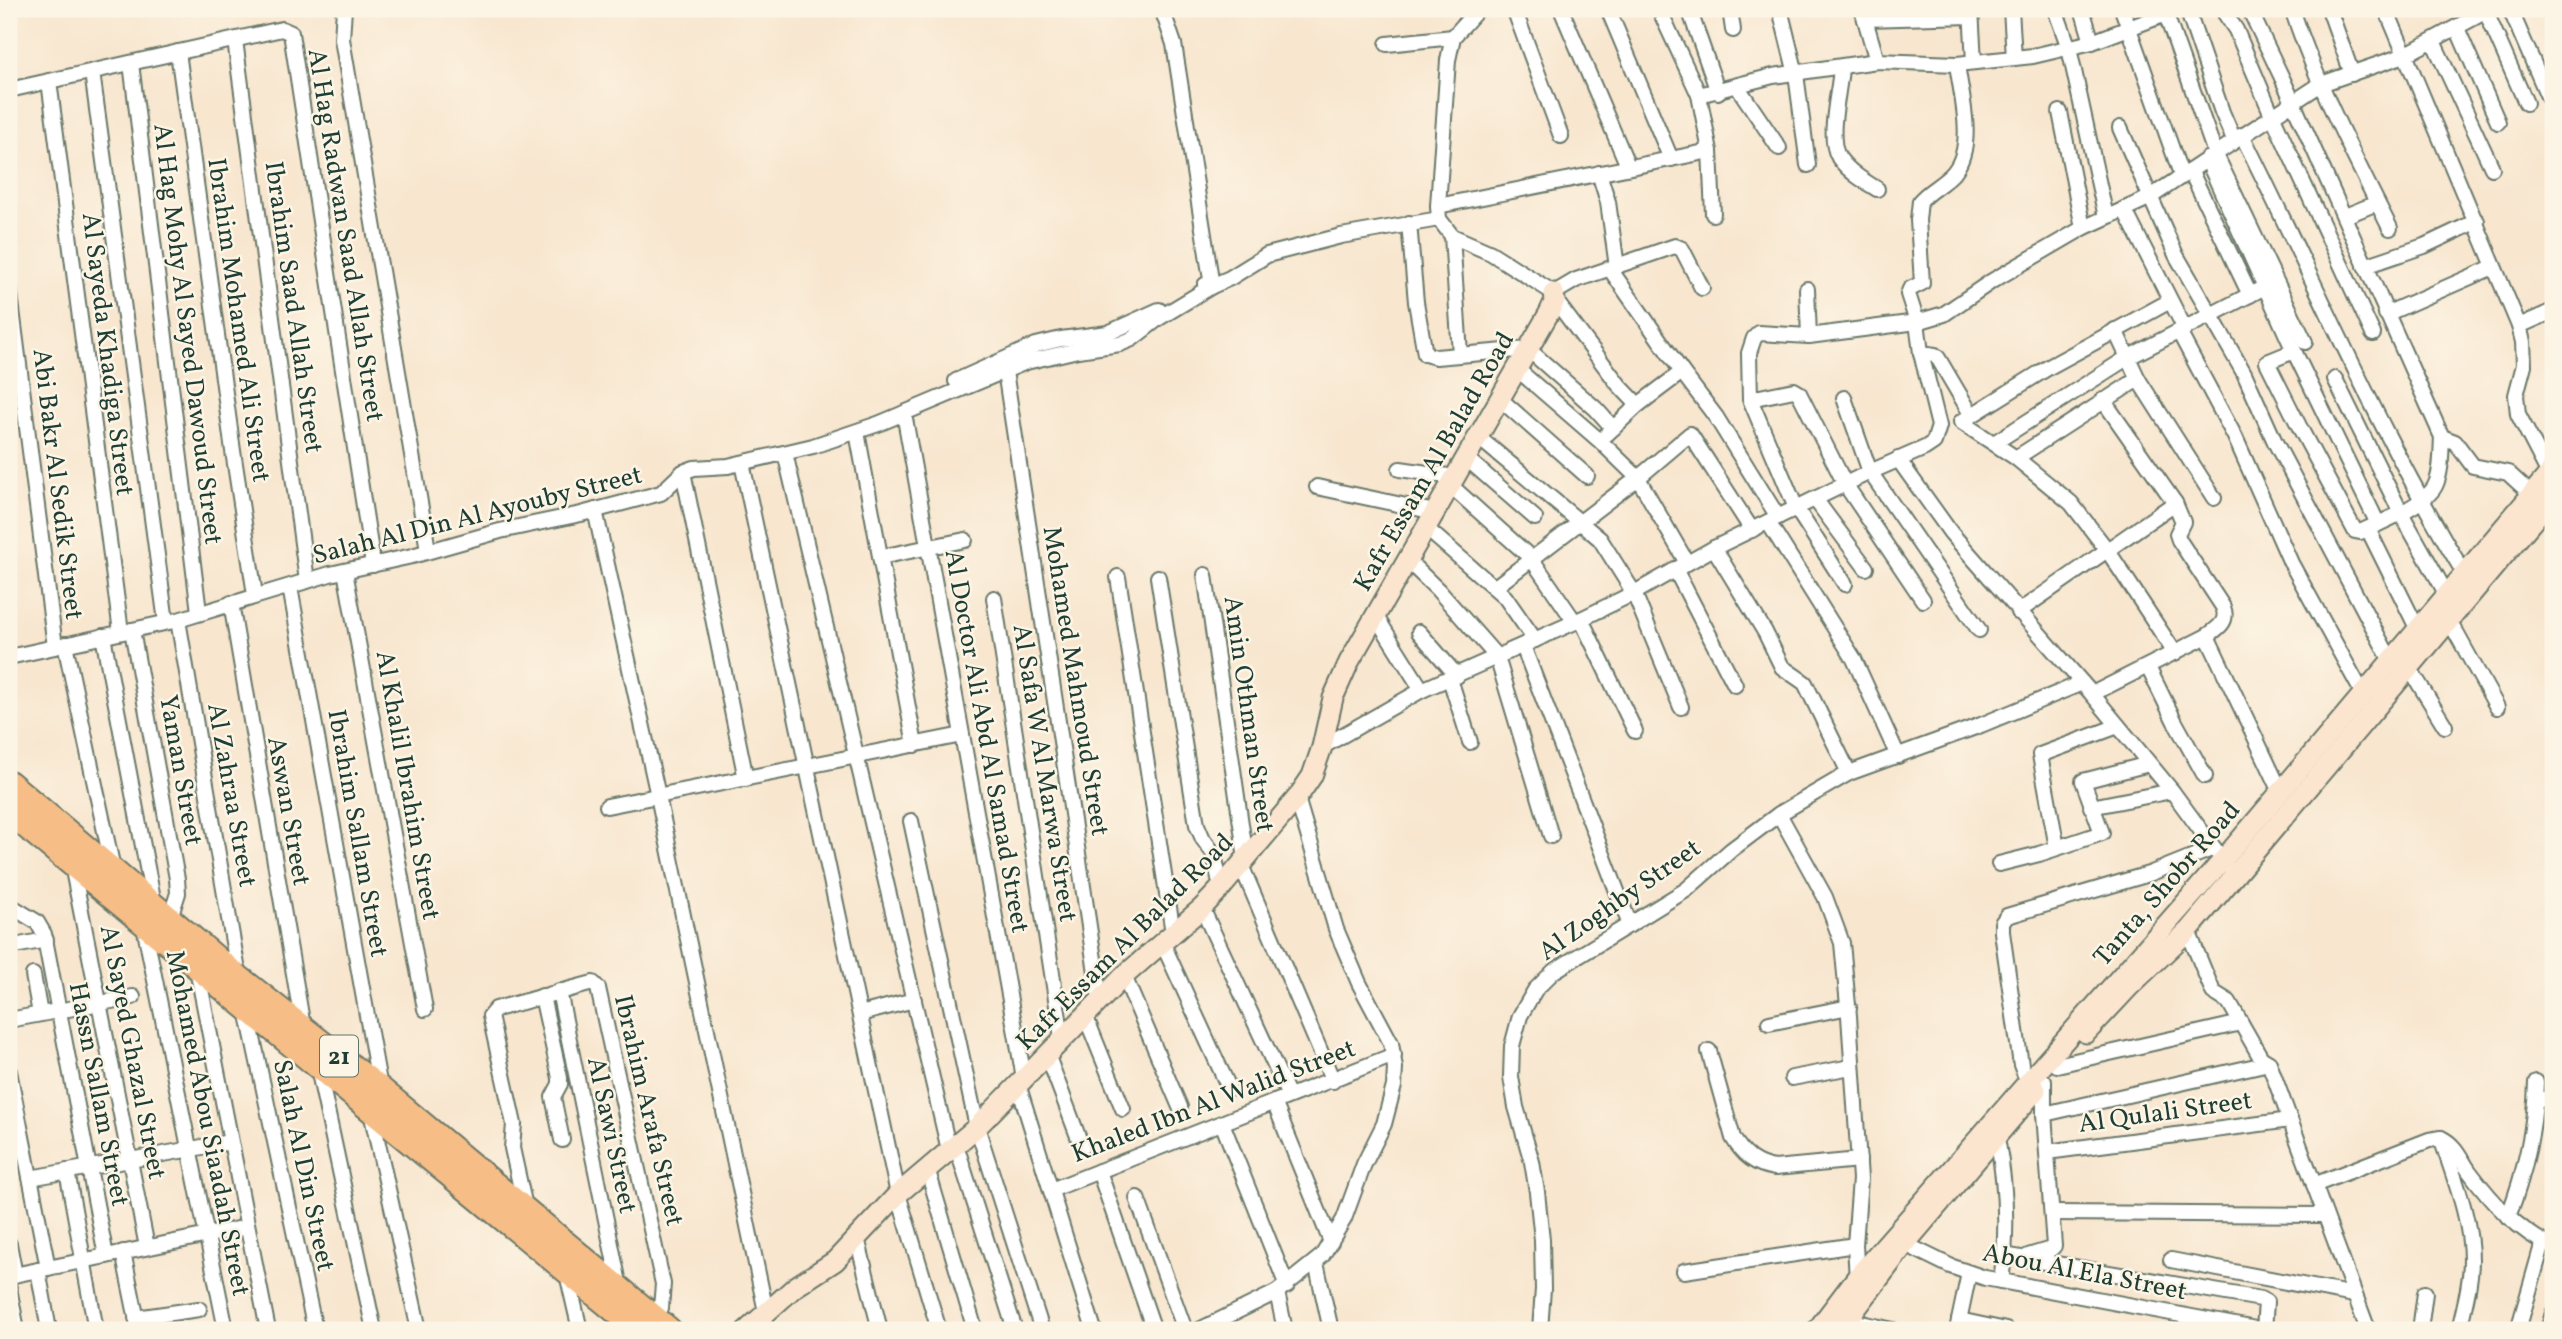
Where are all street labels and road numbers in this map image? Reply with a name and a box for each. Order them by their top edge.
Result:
street label: Al Hag Radwan Saad Allah Street [298,46,392,424]
street label: Al Hag Mohy Al Sayed Dawoud Street [143,122,231,547]
street label: Ibrahim Mohamed Ali Street [197,156,279,485]
street label: Ibrahim Saad Allah Street [255,159,331,456]
street label: Al Sayeda Khadiga Street [72,211,142,498]
street label: Kafr Essam Al Balad Road [1346,326,1524,598]
street label: Abi Bakr Al Sedik Street [23,347,92,622]
street label: Salah Al Din Al Ayouby Street [309,458,646,574]
street label: Mohamed Mahmoud Street [1033,524,1117,839]
street label: Al Doctor Ali Abd Al Samad Street [935,547,1037,936]
street label: Amin Othman Street [1214,594,1282,835]
street label: Al Safa W Al Marwa Street [1003,622,1085,925]
street label: Al Khalil Ibrahim Street [366,648,448,923]
street label: Yaman Street [149,692,211,849]
street label: Al Zahraa Street [197,701,265,890]
street label: Ibrahim Sallam Street [318,707,397,960]
street label: Aswan Street [257,734,319,889]
street label: Tanta, Shobr Road [2086,794,2250,975]
street label: Kafr Essam Al Balad Road [1009,826,1242,1059]
street label: Al Zoghby Street [1532,831,1709,970]
street label: Al Sayed Ghazal Street [90,922,174,1183]
street label: Mohamed Abou Siaadah Street [156,947,258,1299]
street label: Hassn Sallam Street [59,979,137,1210]
street label: Ibrahim Arafa Street [604,991,692,1230]
street label: Khaled Ibn Al Walid Street [1067,1031,1361,1173]
road number: 21 [320,1036,358,1076]
street label: Al Sawi Street [577,1054,645,1217]
street label: Salah Al Din Street [263,1056,343,1275]
street label: Al Qulali Street [2076,1083,2254,1143]
street label: Abou Al Ela Street [1979,1236,2190,1310]

